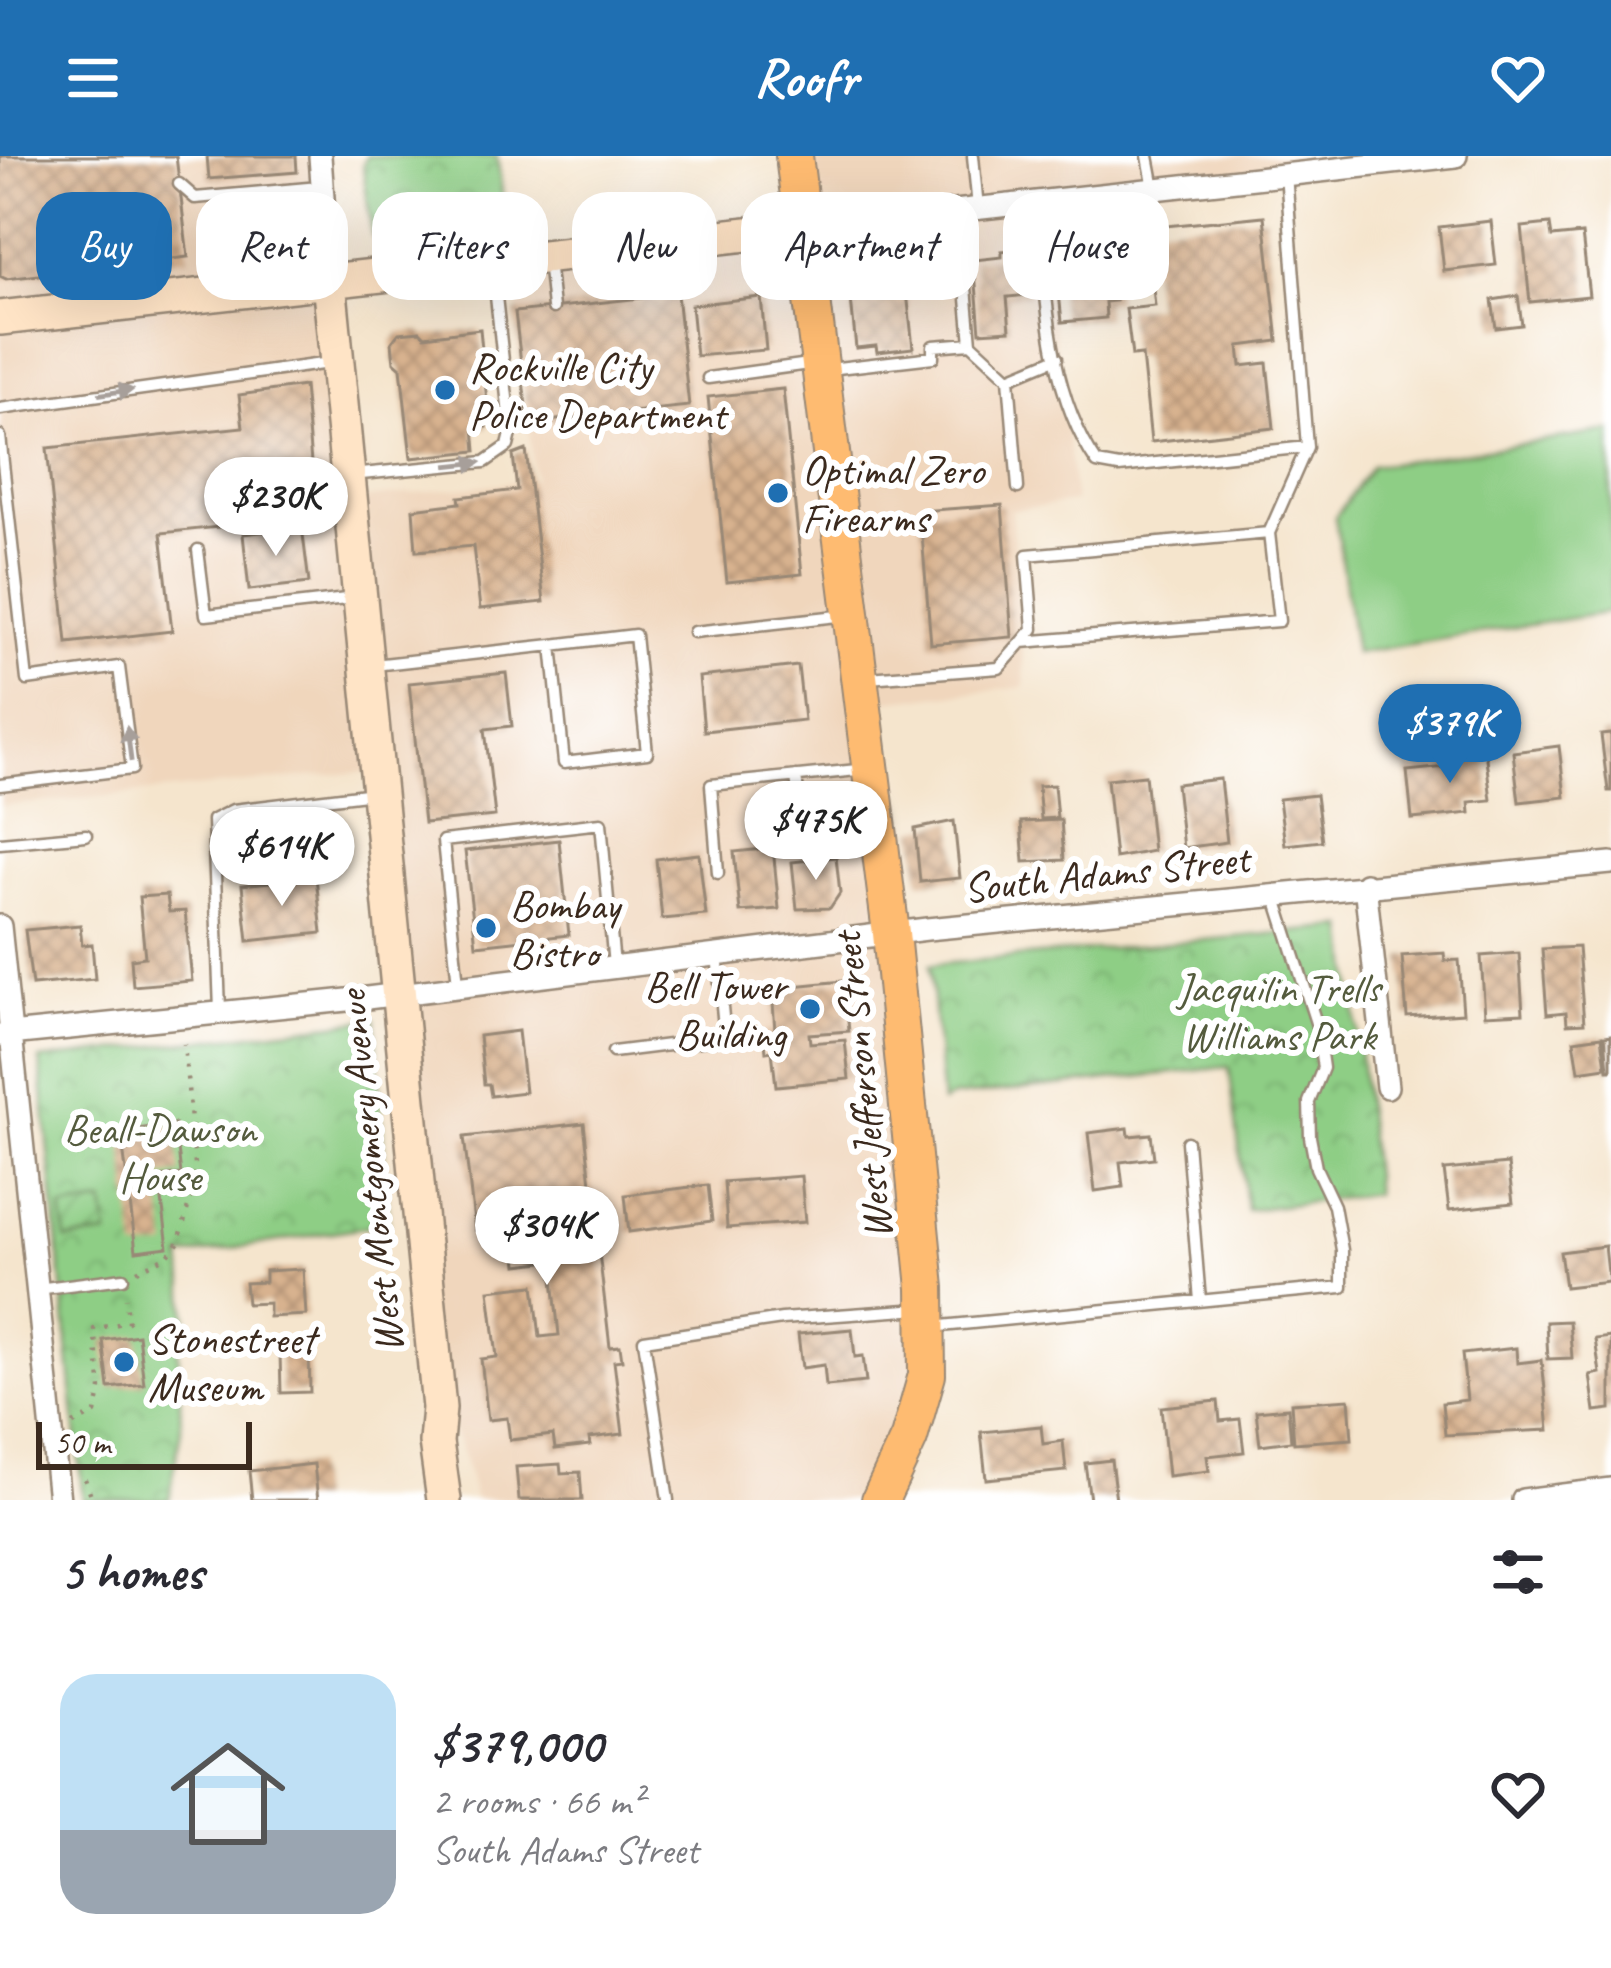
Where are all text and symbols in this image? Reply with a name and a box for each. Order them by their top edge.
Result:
text: Roofr [754,44,857,112]
icon: menu [60,45,126,111]
icon: heart [1485,45,1551,111]
chip: Buy [36,192,172,300]
chip: Rent [196,192,348,300]
chip: Filters [372,192,548,300]
chip: New [572,192,717,300]
chip: Apartment [741,192,979,300]
chip: House [1003,192,1169,300]
place label: Rockville City Police Department [469,341,730,442]
marker: Rockville City Police Department [432,377,458,403]
one-way arrow [98,382,135,401]
place label: Optimal Zero Firearms [802,444,986,545]
one-way arrow [446,454,483,473]
pin: $230K [192,457,360,559]
text: $230K [231,471,321,520]
marker: Optimal Zero Firearms [765,480,791,506]
pin: $379K [1366,684,1534,786]
text: $379K [1405,698,1495,747]
one-way arrow [119,724,138,762]
pin: $475K [732,781,900,883]
text: $475K [771,795,861,844]
pin: $614K [198,807,366,909]
text: $614K [237,821,327,870]
street label: South Adams Street [961,832,1256,915]
place label: Bombay Bistro [510,879,623,980]
marker: Bombay Bistro [473,915,499,941]
street label: West Jefferson Street [820,926,905,1242]
place label: Bell Tower Building [645,960,790,1061]
park label: Jacquilin Trells Williams Park [1175,962,1384,1063]
street label: West Montgomery Avenue [325,985,416,1356]
marker: Bell Tower Building [797,996,823,1022]
park label: Beall-Dawson House [64,1103,258,1204]
pin: $304K [463,1186,631,1288]
text: $304K [502,1200,592,1249]
place label: Stonestreet Museum [148,1313,320,1414]
marker: Stonestreet Museum [111,1349,137,1375]
scale bar [36,1416,252,1469]
text: 50 m [54,1422,110,1464]
icon: filters [1485,1539,1551,1605]
text: 5 homes [60,1540,203,1604]
text: $379,000 [432,1713,602,1777]
icon: home [156,1722,300,1866]
icon: heart [1485,1761,1551,1827]
text: 2 rooms · 66 m² [432,1777,643,1826]
text: South Adams Street [432,1826,698,1875]

